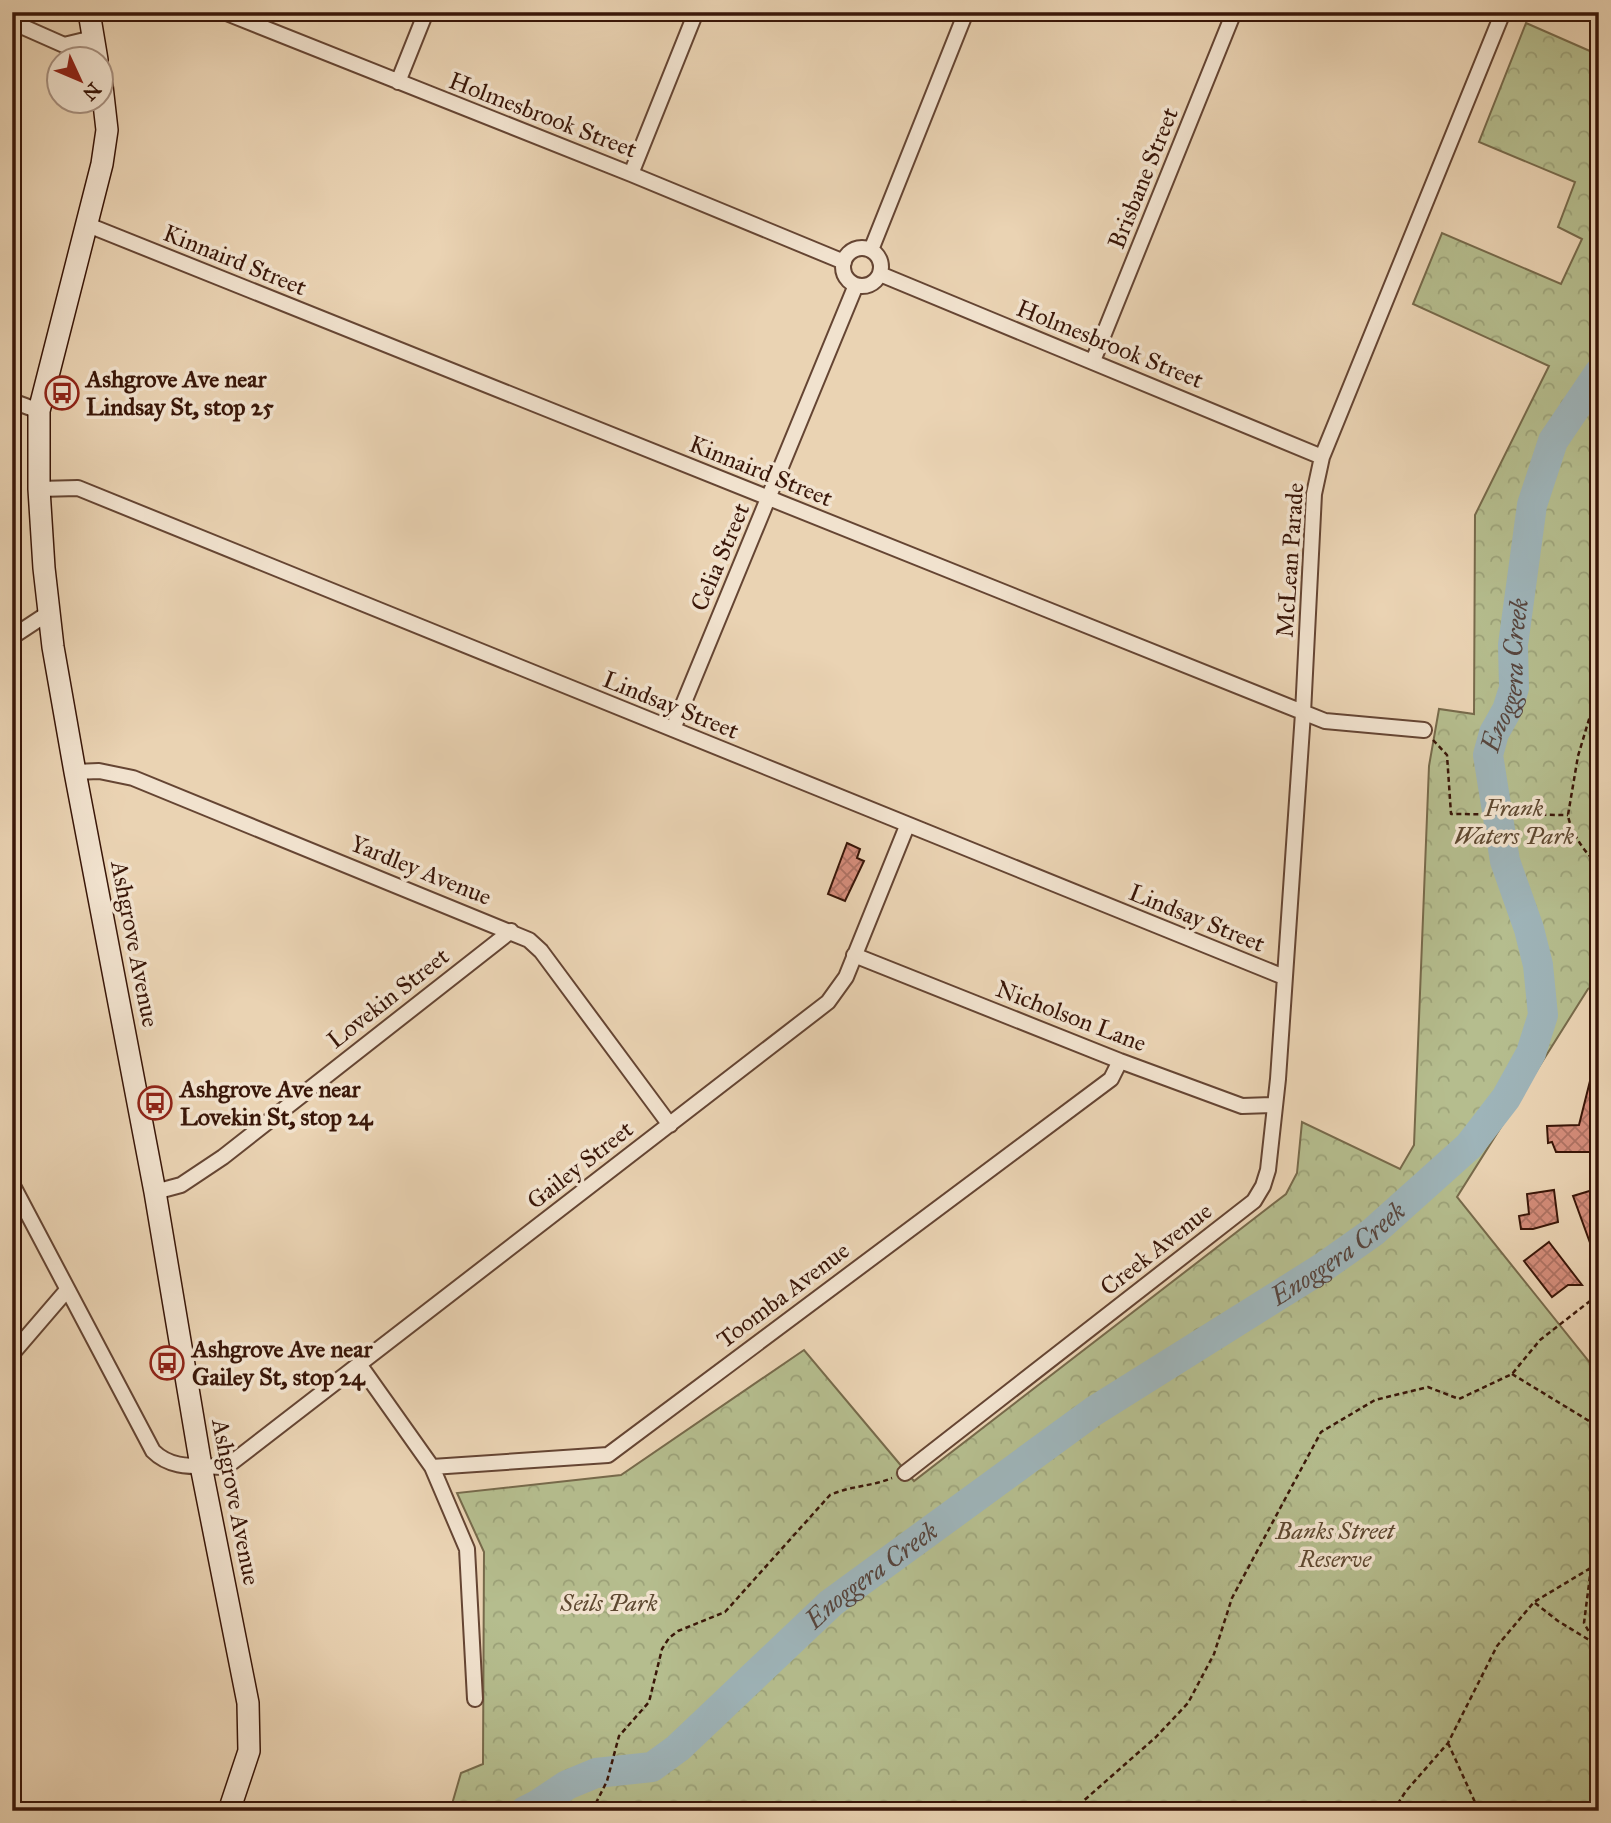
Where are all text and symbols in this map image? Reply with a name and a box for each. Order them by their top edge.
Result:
north arrow [46,46,116,116]
street label: Holmesbrook Street [445,65,642,165]
text: N [78,78,106,105]
street label: Brisbane Street [1101,103,1185,253]
street label: Kinnaird Street [159,218,312,303]
street label: Holmesbrook Street [1012,293,1208,395]
place label: Ashgrove Ave near Lindsay St, stop 25 [84,364,274,422]
bus stop icon: Ashgrove Ave near Lindsay St, stop 25 [43,374,81,412]
street label: Kinnaird Street [685,429,838,514]
street label: McLean Parade [1270,482,1310,638]
street label: Celia Street [684,498,756,616]
water label: Enoggera Creek [1473,596,1535,757]
street label: Lindsay Street [599,664,744,746]
park label: Frank Waters Park [1454,793,1575,851]
street label: Yardley Avenue [346,828,496,912]
street label: Ashgrove Avenue [104,857,166,1030]
street label: Lindsay Street [1125,877,1270,959]
street label: Lovekin Street [321,941,455,1055]
street label: Nicholson Lane [991,974,1151,1058]
place label: Ashgrove Ave near Lovekin St, stop 24 [178,1074,374,1132]
bus stop icon: Ashgrove Ave near Lovekin St, stop 24 [136,1084,174,1122]
street label: Gailey Street [521,1114,640,1216]
water label: Enoggera Creek [1263,1194,1412,1313]
street label: Creek Avenue [1094,1196,1218,1302]
street label: Toomba Avenue [711,1235,855,1355]
place label: Ashgrove Ave near Gailey St, stop 24 [190,1334,373,1392]
bus stop icon: Ashgrove Ave near Gailey St, stop 24 [148,1344,186,1382]
street label: Ashgrove Avenue [205,1415,267,1588]
water label: Enoggera Creek [797,1514,944,1636]
park label: Banks Street Reserve [1275,1516,1396,1574]
park label: Seils Park [559,1588,658,1618]

